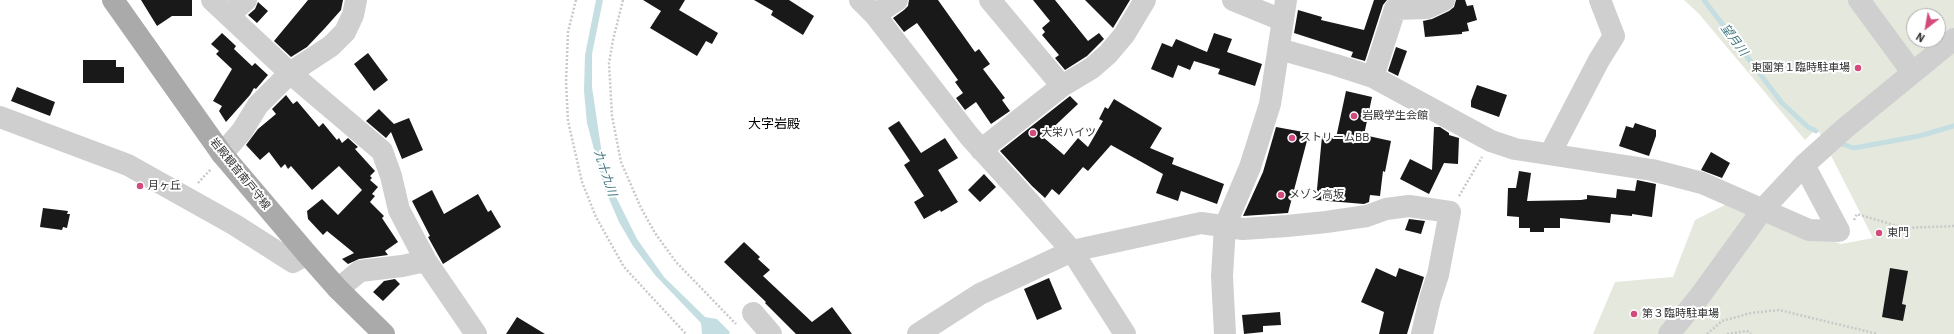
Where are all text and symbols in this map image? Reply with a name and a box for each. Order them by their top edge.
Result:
north arrow [1906,8,1946,48]
water label: 望月川 [1717,21,1751,59]
text: N [1913,29,1927,45]
place label: 東園第１臨時駐車場 [1751,61,1850,75]
marker: 東園第１臨時駐車場 [1853,63,1863,73]
place label: 岩殿学生会館 [1362,109,1428,123]
marker: 岩殿学生会館 [1349,111,1359,121]
district label: 大字岩殿 [748,116,800,132]
place label: 大栄ハイツ [1041,126,1096,140]
marker: 大栄ハイツ [1028,128,1038,138]
place label: ストリームBB [1300,131,1369,145]
marker: ストリームBB [1287,133,1297,143]
street label: 岩殿観音南戸守線 [207,136,273,212]
water label: 九十九川 [591,148,619,198]
place label: 月ヶ丘 [148,179,181,193]
marker: 月ヶ丘 [135,181,145,191]
place label: メゾン高坂 [1289,188,1344,202]
marker: メゾン高坂 [1276,190,1286,200]
place label: 東門 [1887,226,1909,240]
marker: 東門 [1874,228,1884,238]
place label: 第３臨時駐車場 [1642,307,1719,321]
marker: 第３臨時駐車場 [1629,309,1639,319]

